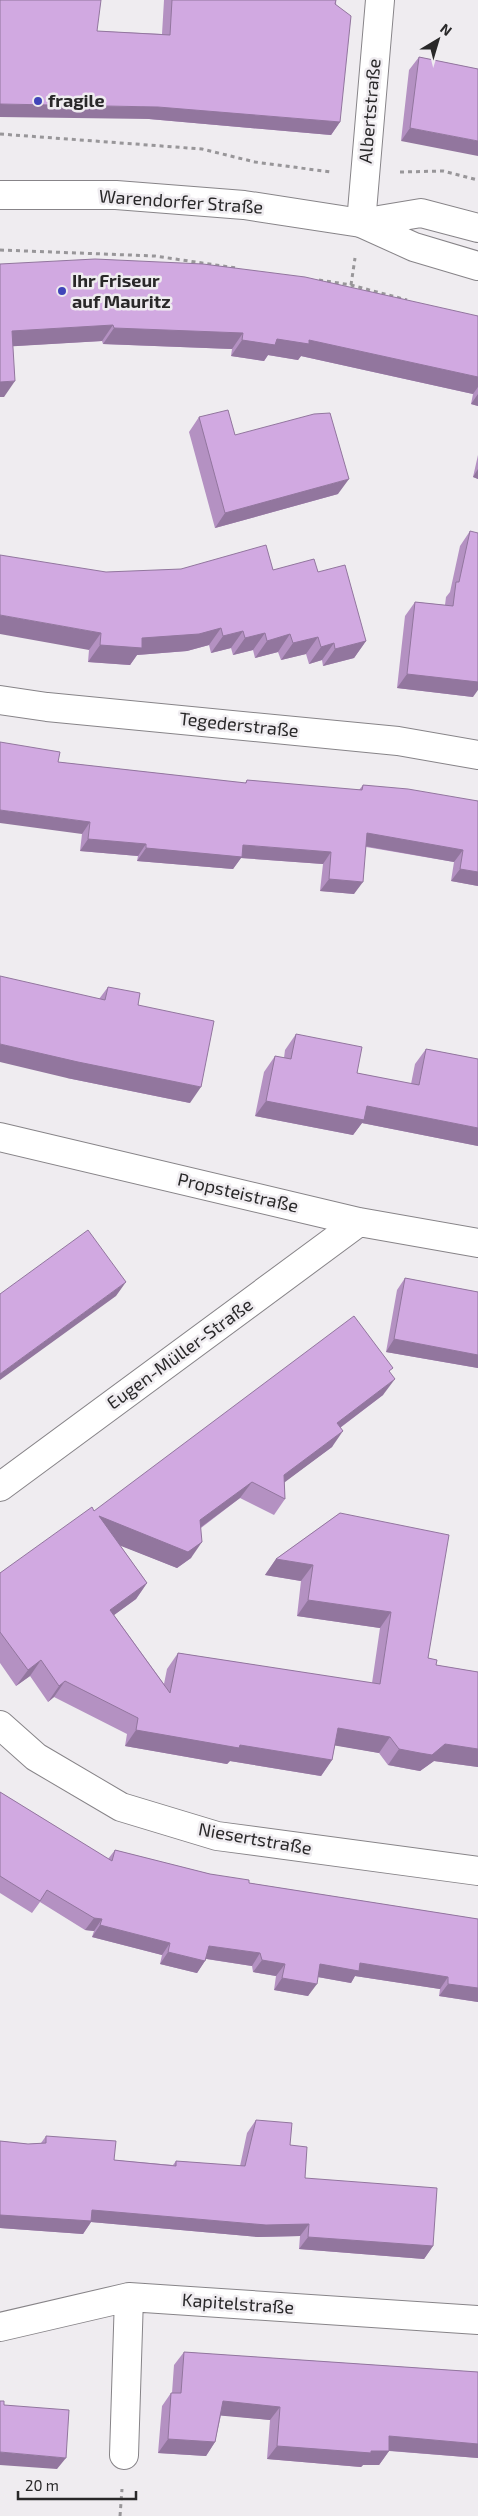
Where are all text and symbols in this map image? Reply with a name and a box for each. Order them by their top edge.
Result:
north arrow [413,15,463,65]
text: N [437,20,456,39]
street label: Albertstraße [353,57,385,164]
place label: fragile [48,89,105,111]
marker: fragile [32,95,44,107]
street label: Warendorfer Straße [98,184,264,218]
place label: Ihr Friseur auf Mauritz [72,269,171,312]
marker: Ihr Friseur auf Mauritz [56,285,68,297]
street label: Tegederstraße [178,707,300,741]
street label: Propsteistraße [176,1167,301,1217]
street label: Eugen-Müller-Straße [102,1293,257,1414]
street label: Niesertstraße [197,1817,314,1859]
street label: Kapitelstraße [181,2288,295,2318]
scale bar [18,2468,135,2500]
text: 20 m [25,2476,59,2494]

